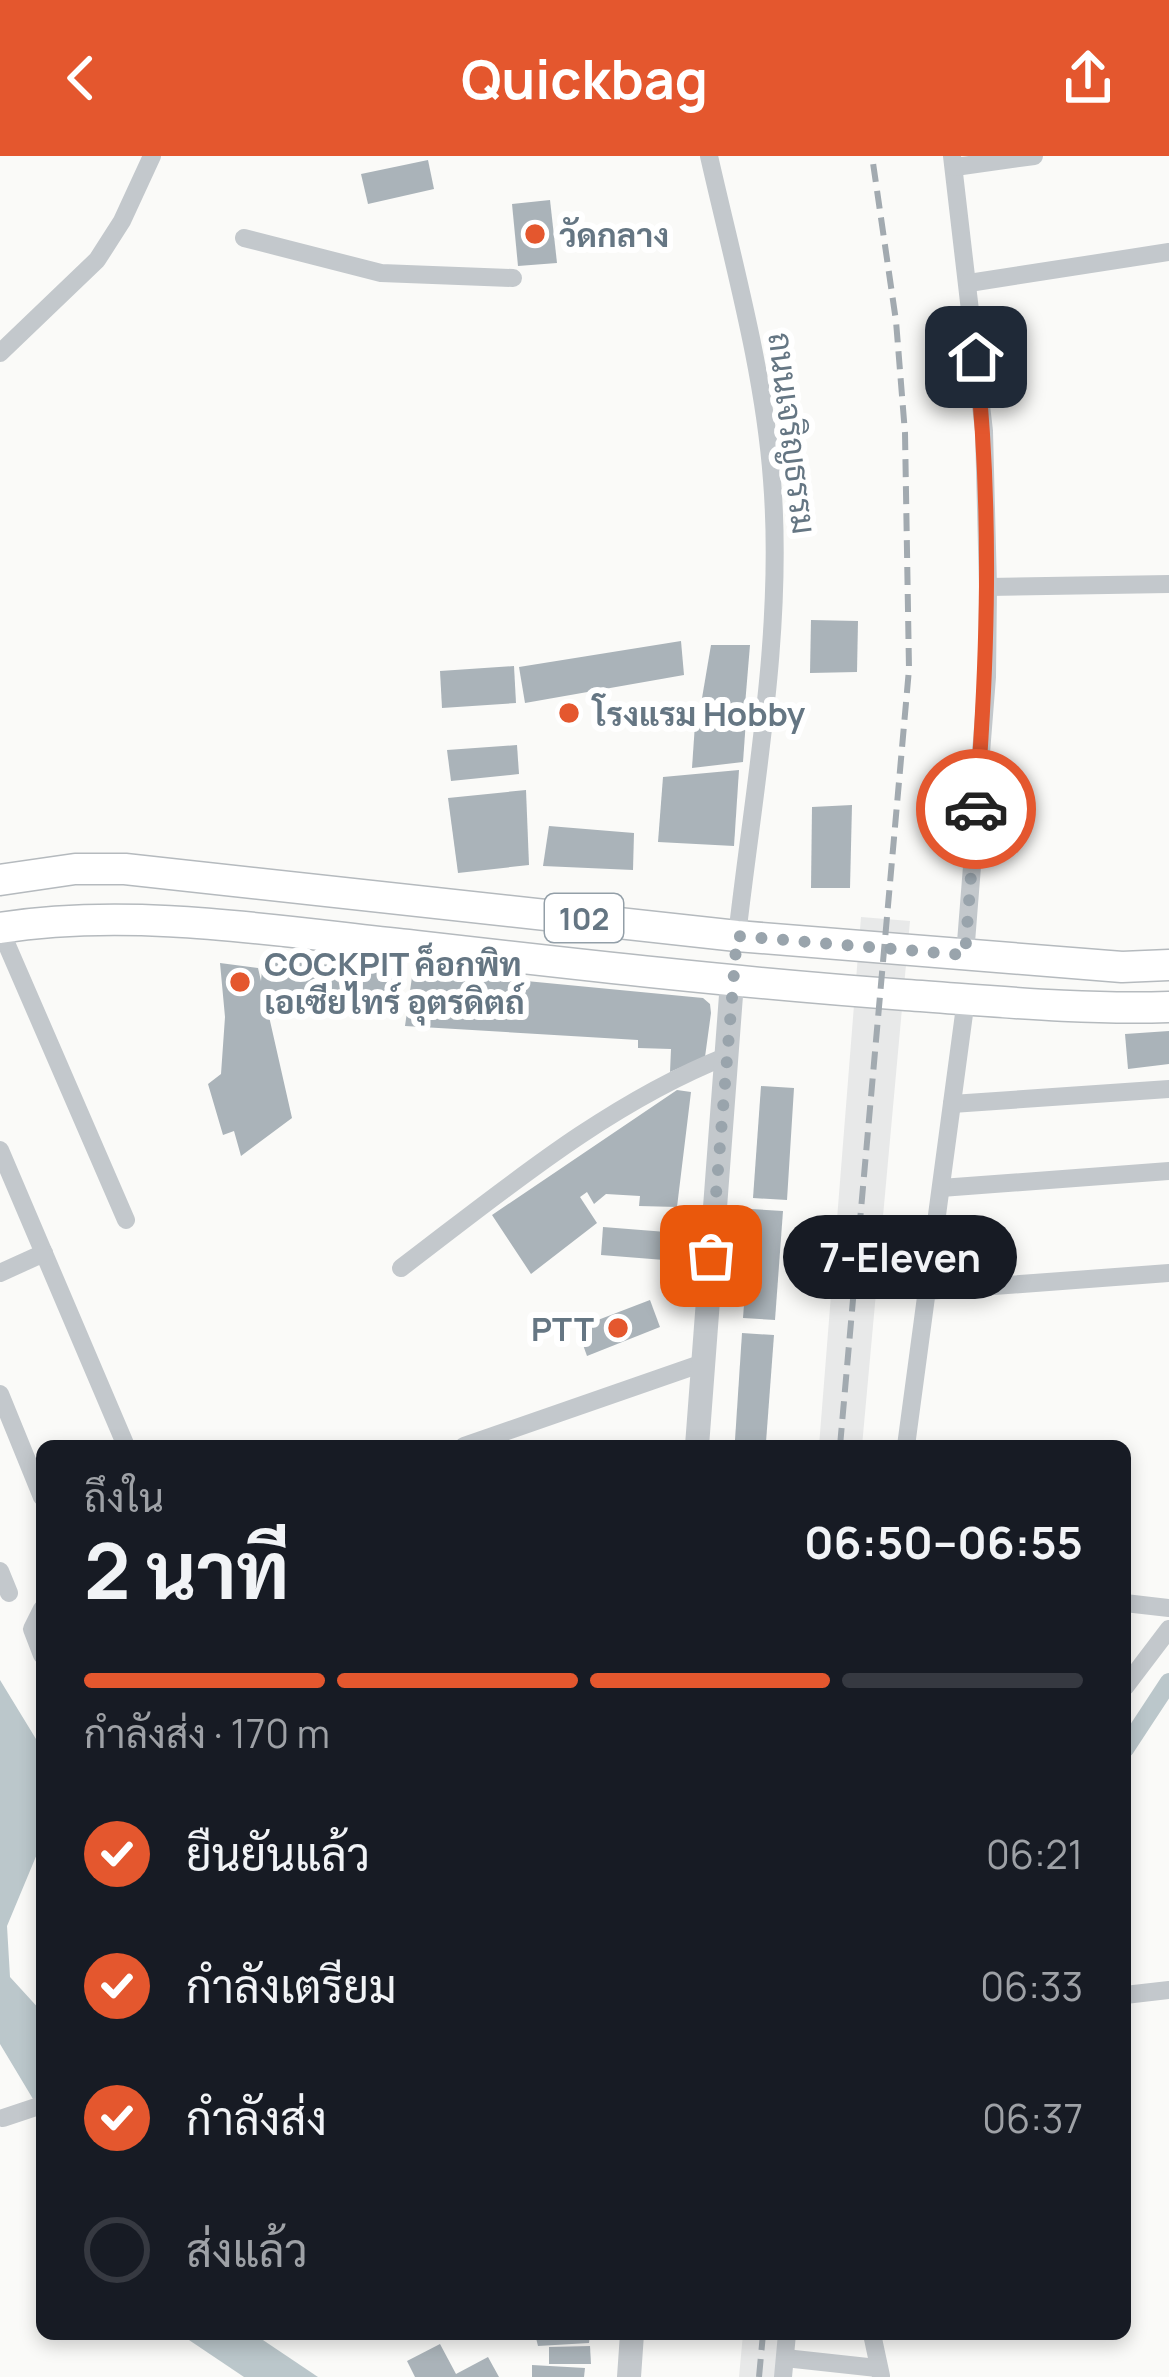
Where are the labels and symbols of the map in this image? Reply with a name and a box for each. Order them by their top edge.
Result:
place label: วัดกลาง [559,212,669,257]
marker: วัดกลาง [522,221,548,247]
pin [925,306,1027,408]
street label: ถนนเจริญธรรม [758,329,828,537]
place label: โรงแรม Hobby [591,691,806,736]
marker: โรงแรม Hobby [556,700,582,726]
courier [916,749,1036,869]
road number: 102 [545,894,623,942]
place label: COCKPIT ค็อกพิท เอเซียไทร์ อุตรดิตถ์ [264,941,525,1026]
marker: COCKPIT ค็อกพิท เอเซียไทร์ อุตรดิตถ์ [227,969,253,995]
pin [660,1205,762,1307]
callout: 7-Eleven [783,1214,1017,1298]
place label: PTT [531,1306,594,1351]
marker: PTT [605,1315,631,1341]

